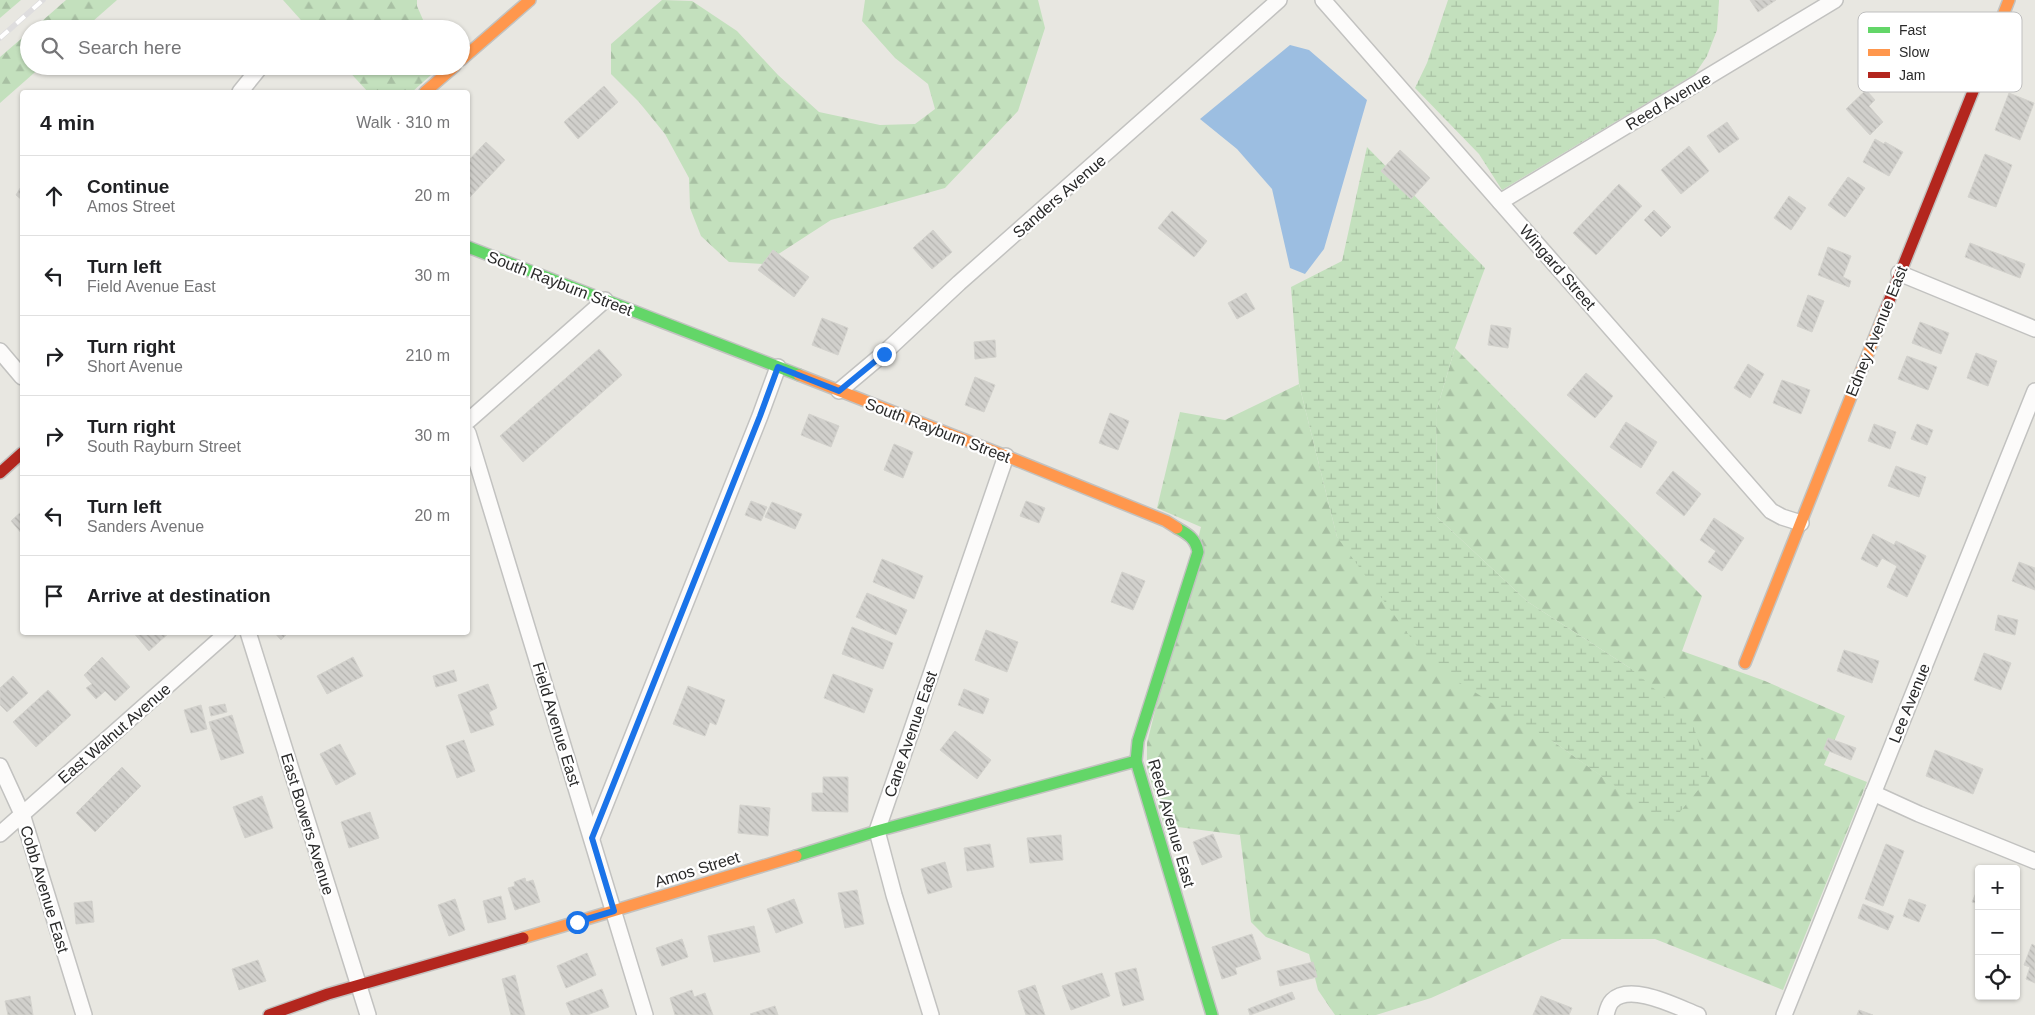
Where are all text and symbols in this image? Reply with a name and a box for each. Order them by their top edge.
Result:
legend [1858,12,2022,92]
search box [20,20,470,75]
text: Fast [1899,22,1926,38]
icon: search [38,34,66,62]
text: Search here [78,37,182,58]
text: Slow [1899,44,1930,60]
text: Jam [1899,67,1925,83]
street label: Reed Avenue [1623,69,1714,133]
text: 4 min [40,111,95,134]
text: Walk · 310 m [356,114,450,131]
street label: Sanders Avenue [1010,151,1109,241]
text: Continue [87,176,169,197]
icon: ahead [40,182,68,210]
text: 20 m [414,187,450,204]
text: Amos Street [87,198,175,215]
street label: Wingard Street [1516,221,1599,314]
street label: South Rayburn Street [485,248,635,319]
text: Turn left [87,256,162,277]
icon: left [40,262,68,290]
street label: Edney Avenue East [1842,263,1911,399]
text: 30 m [414,267,450,284]
text: Field Avenue East [87,278,216,295]
text: Turn right [87,336,175,357]
icon: right [40,342,68,370]
route end [873,343,896,366]
text: 210 m [406,347,450,364]
text: Short Avenue [87,358,183,375]
street label: South Rayburn Street [863,395,1013,466]
text: Turn right [87,416,175,437]
icon: right [40,422,68,450]
text: 30 m [414,427,450,444]
text: South Rayburn Street [87,438,241,455]
text: Turn left [87,496,162,517]
icon: left [40,502,68,530]
text: 20 m [414,507,450,524]
text: Sanders Avenue [87,518,204,535]
icon: arrive [40,582,68,610]
text: Arrive at destination [87,585,271,606]
street label: Field Avenue East [530,660,584,789]
street label: Lee Avenue [1886,661,1933,745]
street label: Cane Avenue East [881,668,940,799]
street label: East Walnut Avenue [55,680,174,787]
street label: East Bowers Avenue [278,751,337,897]
street label: Reed Avenue East [1145,757,1198,890]
street label: Cobb Avenue East [17,823,72,955]
street label: Amos Street [653,848,742,890]
map controls [1975,865,2020,1000]
button: + [1975,865,2020,910]
button: − [1975,910,2020,955]
route start [566,911,589,934]
button: locate [1975,955,2020,1000]

